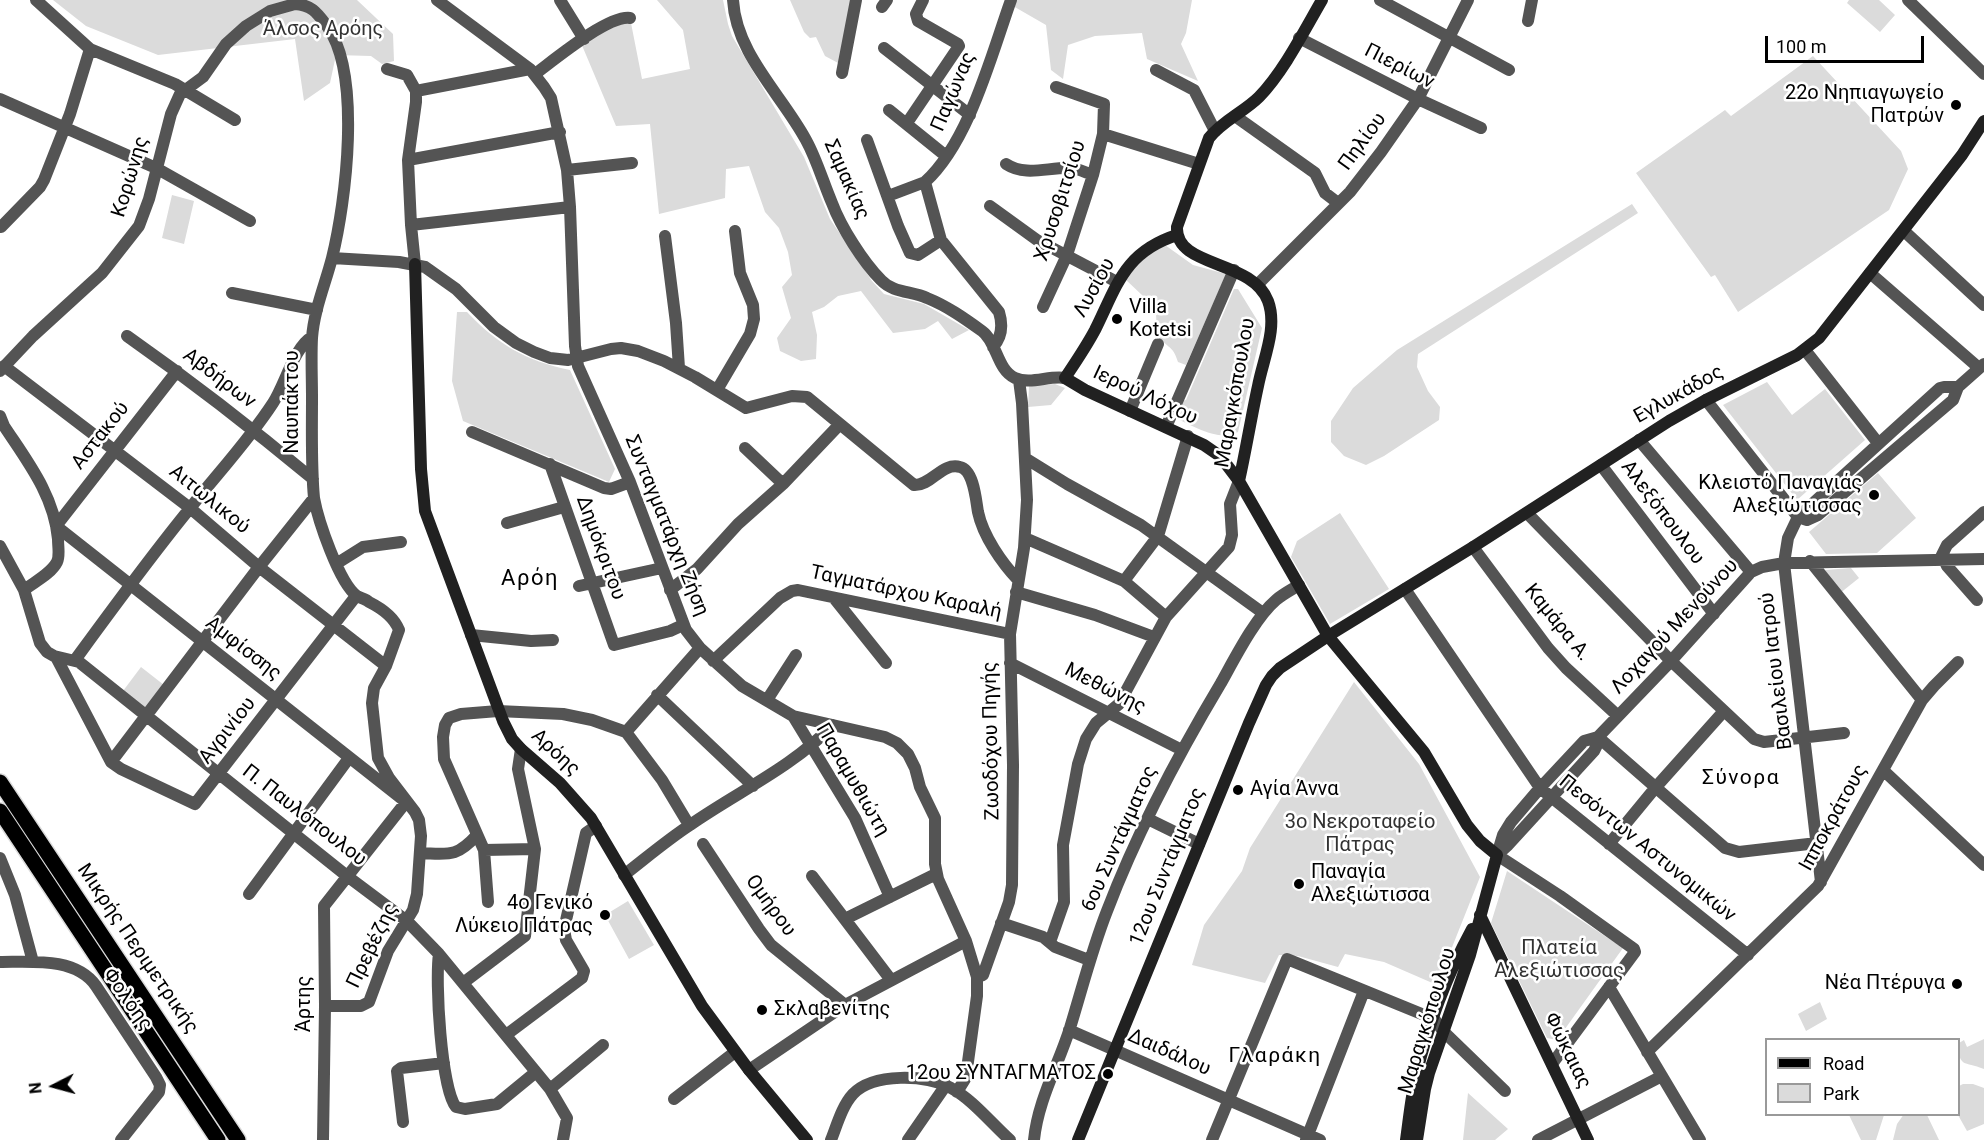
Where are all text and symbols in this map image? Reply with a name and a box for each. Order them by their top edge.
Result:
park label: Άλσος Αρόης [263,18,383,42]
scale bar [1768,24,1927,62]
text: 100 m [1776,36,1827,57]
street label: Πιερίων [1360,39,1438,95]
street label: Παγώνας [927,49,981,135]
place label: 22ο Νηπιαγωγείο Πατρών [1785,82,1944,129]
marker: 22ο Νηπιαγωγείο Πατρών [1949,98,1963,112]
street label: Πηλίου [1334,108,1392,176]
street label: Κορώνης [107,134,155,220]
street label: Σαμακίας [818,136,874,224]
street label: Χρυσοβιτσίου [1030,138,1092,264]
street label: Λυσίου [1069,254,1121,322]
place label: Villa Kotetsi [1129,296,1192,343]
marker: Villa Kotetsi [1110,312,1124,326]
street label: Μαραγκόπουλου [1211,316,1261,470]
street label: Αβδήρων [178,344,260,414]
street label: Ναυπάκτου [281,350,305,454]
street label: Ιερού Λόχου [1089,361,1201,431]
street label: Εγλυκάδος [1630,361,1728,429]
street label: Αστακού [67,397,135,475]
street label: Συνταγματάρχη Ζήση [619,432,713,620]
street label: Αλεξόπουλου [1615,456,1709,570]
street label: Αιτωλικού [164,460,254,540]
place label: Κλειστό Παναγιάς Αλεξιώτισσας [1698,472,1862,519]
marker: Κλειστό Παναγιάς Αλεξιώτισσας [1867,488,1881,502]
street label: Δημόκριτου [570,493,630,603]
street label: Λοχαγού Μενούνου [1606,554,1744,700]
street label: Ταγματάρχου Καραλή [808,561,1004,625]
district label: Αρόη [501,566,559,592]
street label: Καμάρα Α. [1519,580,1595,666]
street label: Βασιλείου Ιατρού [1755,591,1799,751]
street label: Αμφίσσης [200,612,286,686]
street label: Μεθώνης [1060,658,1150,720]
street label: Ζωοδόχου Πηγής [979,661,1005,821]
street label: Αγρινίου [194,693,262,769]
street label: Παραμυθιώτη [810,719,894,841]
street label: Αρόης [526,724,584,782]
street label: Π. Παυλόπουλου [237,760,371,872]
street label: Ιπποκράτους [1795,761,1873,875]
street label: 6ου Συντάγματος [1077,762,1163,916]
district label: Σύνορα [1702,766,1780,792]
street label: Πεσόντων Αστυνομικών [1554,770,1740,928]
place label: Αγία Άννα [1250,778,1338,802]
marker: Αγία Άννα [1231,783,1245,797]
street label: 12ου Συντάγματος [1125,784,1211,950]
park label: 3o Νεκροταφείο Πάτρας [1285,811,1435,858]
street label: Μικρής Περιμετρικής [71,859,203,1039]
place label: Παναγία Αλεξιώτισσα [1311,861,1430,908]
street label: Ομήρου [740,871,800,941]
marker: Παναγία Αλεξιώτισσα [1292,877,1306,891]
place label: 4ο Γενικό Λύκειο Πάτρας [455,892,593,939]
street label: Πρεβέζης [342,900,404,992]
marker: 4ο Γενικό Λύκειο Πάτρας [598,908,612,922]
park label: Πλατεία Αλεξιώτισσας [1494,937,1624,984]
street label: Μαραγκόπουλου [1394,945,1462,1097]
street label: Φολόης [97,964,157,1036]
place label: Νέα Πτέρυγα [1825,972,1945,996]
street label: Άρτης [293,976,317,1032]
marker: Νέα Πτέρυγα [1950,977,1964,991]
place label: Σκλαβενίτης [774,998,890,1022]
marker: Σκλαβενίτης [755,1003,769,1017]
street label: Φώκαιας [1538,1009,1596,1093]
street label: Δαιδάλου [1124,1024,1214,1082]
legend [1765,1038,1960,1116]
district label: Γλαράκη [1228,1044,1322,1070]
text: Road [1823,1053,1864,1074]
north arrow [24,1056,84,1116]
place label: 12ου ΣΥΝΤΑΓΜΑΤΟΣ [906,1062,1096,1086]
marker: 12ου ΣΥΝΤΑΓΜΑΤΟΣ [1101,1067,1115,1081]
text: N [26,1081,46,1095]
text: Park [1823,1083,1859,1104]

